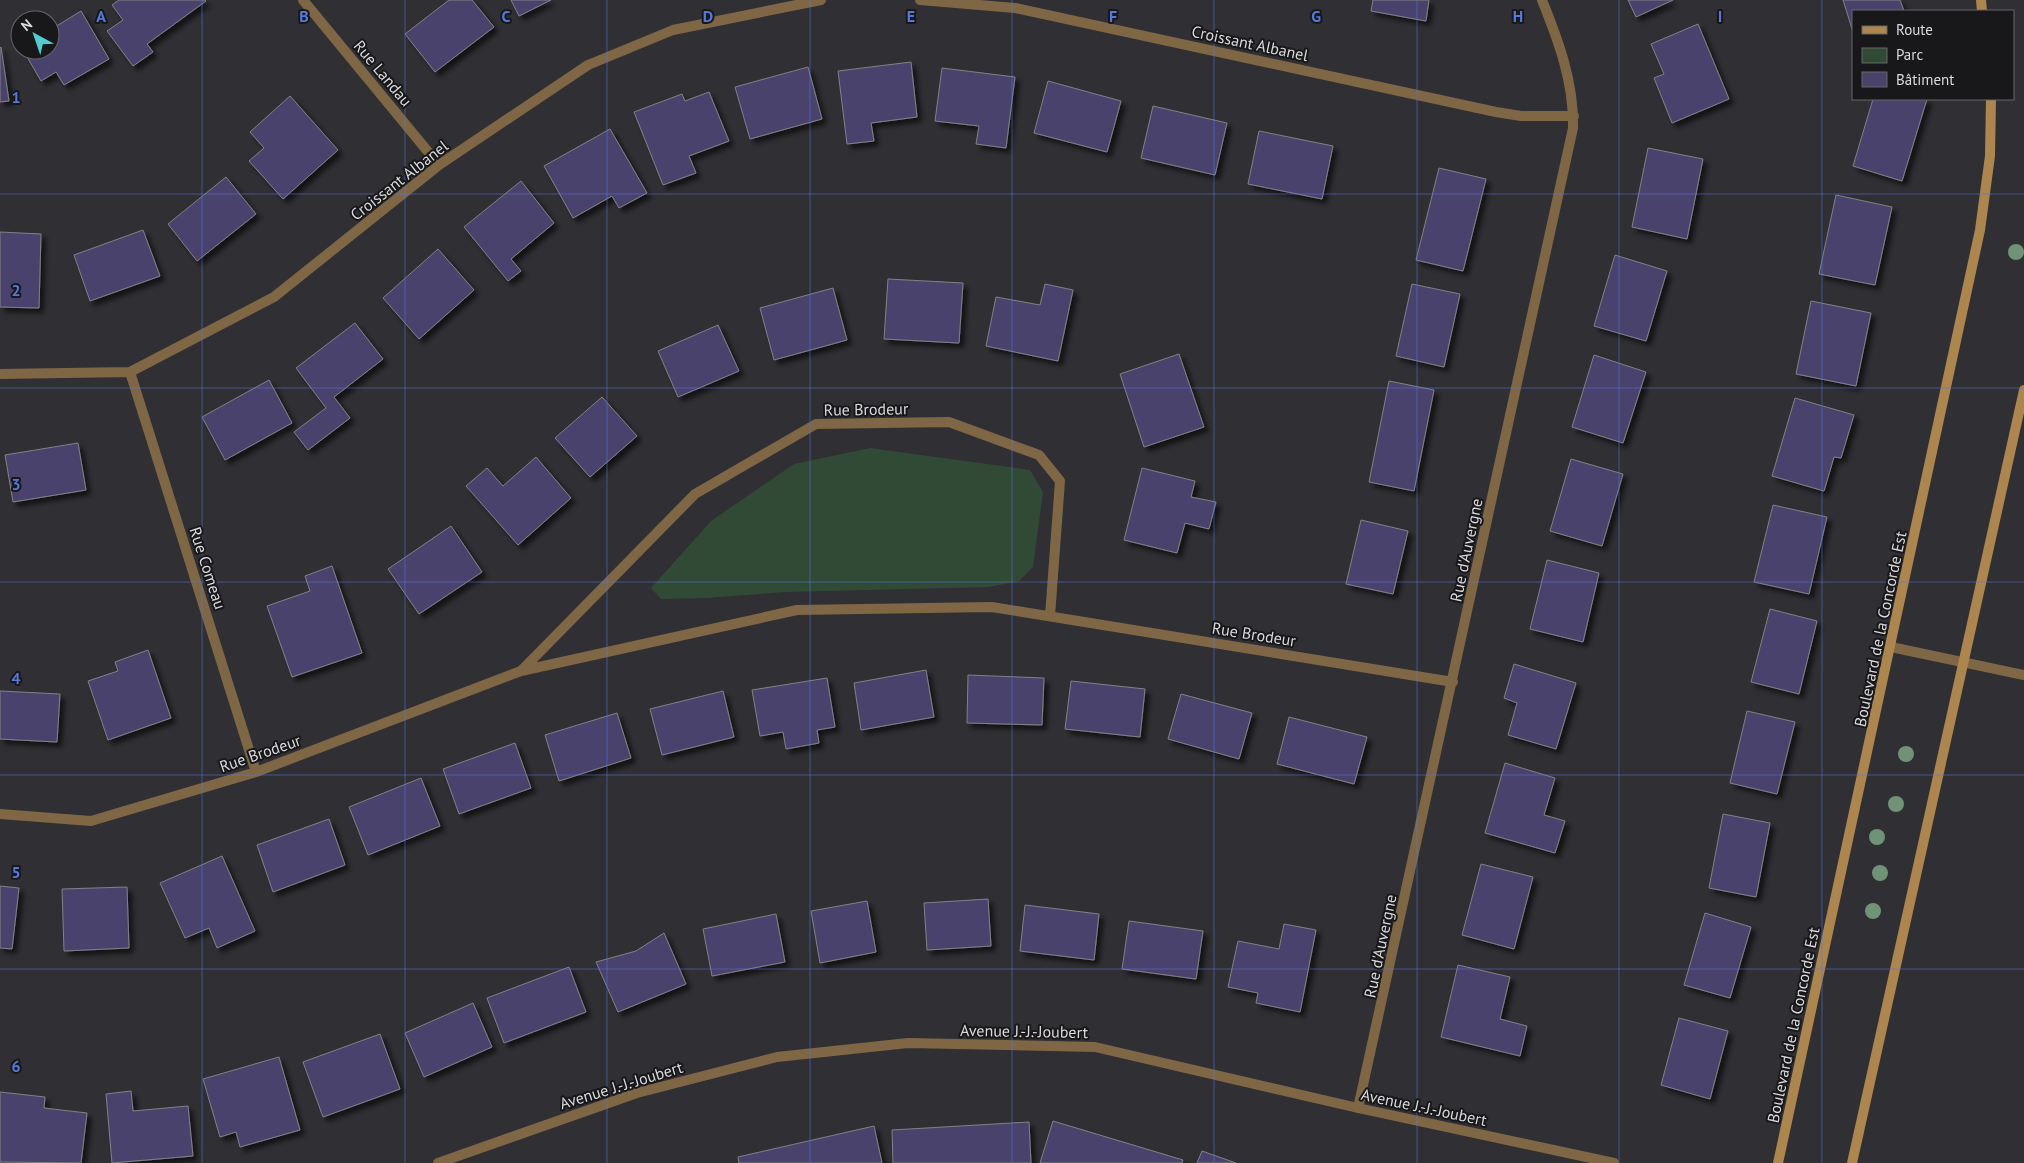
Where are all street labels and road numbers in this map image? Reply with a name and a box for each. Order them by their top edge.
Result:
street label: Croissant Albanel [1190,21,1310,65]
street label: Rue Landau [350,36,416,110]
street label: Croissant Albanel [346,135,452,224]
street label: Rue Brodeur [824,398,909,420]
street label: Rue d'Auvergne [1445,497,1487,603]
street label: Rue Comeau [185,524,231,612]
street label: Boulevard de la Concorde Est [1849,529,1911,729]
street label: Rue Brodeur [1211,618,1298,651]
street label: Rue Brodeur [217,730,304,776]
street label: Rue d'Auvergne [1359,893,1401,999]
street label: Boulevard de la Concorde Est [1762,925,1824,1125]
street label: Avenue J.-J.-Joubert [960,1020,1089,1042]
street label: Avenue J.-J.-Joubert [557,1057,686,1113]
street label: Avenue J.-J.-Joubert [1359,1084,1489,1130]

